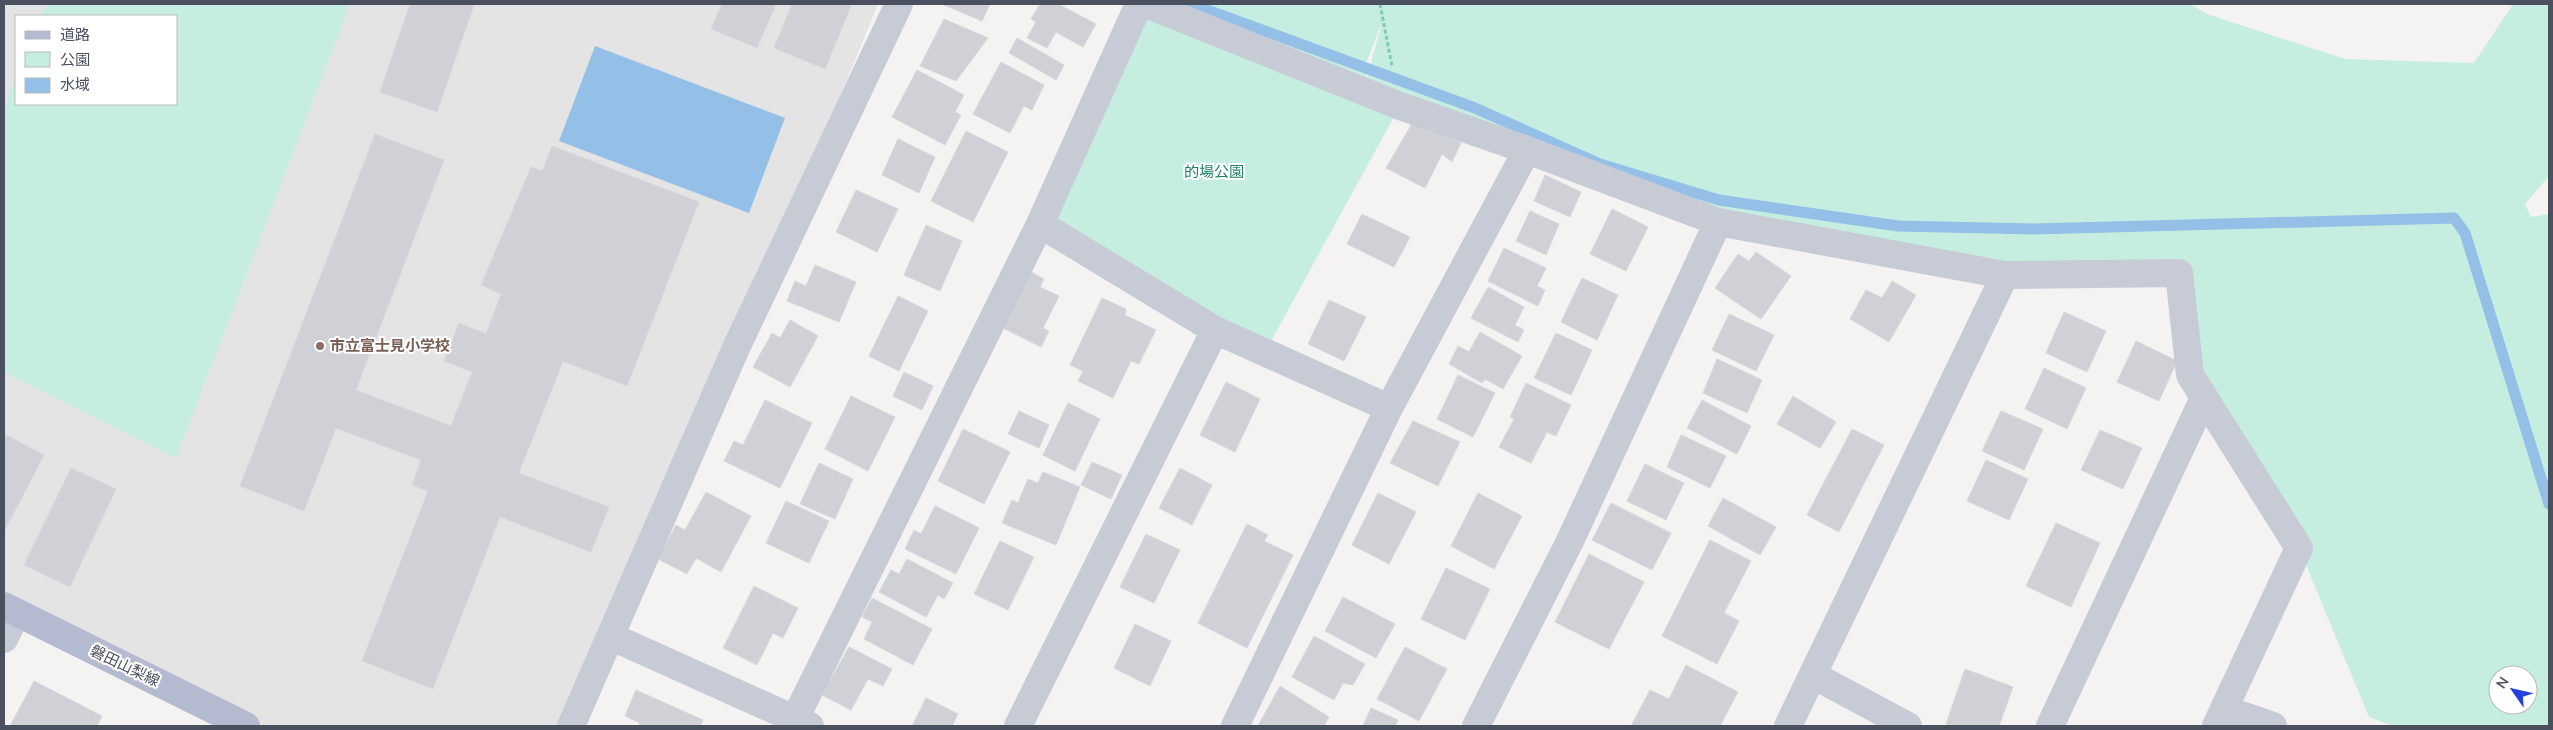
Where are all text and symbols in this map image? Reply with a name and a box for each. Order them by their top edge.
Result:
legend [15,15,178,105]
text: 道路 [60,25,90,45]
text: 公園 [60,50,90,70]
text: 水域 [60,75,90,95]
park label: 的場公園 [1184,162,1244,182]
place label: 市立富士見小学校 [330,336,450,356]
marker: 市立富士見小学校 [314,340,326,352]
street label: 磐田山梨線 [87,641,163,691]
north arrow [2488,665,2538,715]
text: N [2492,673,2513,693]

